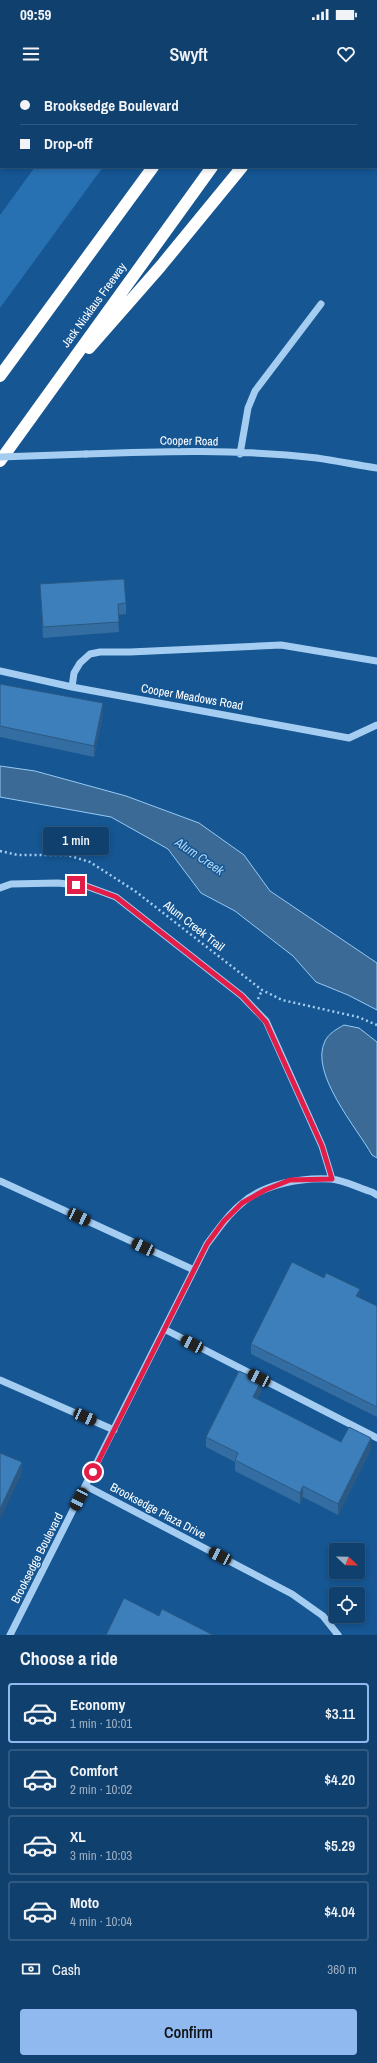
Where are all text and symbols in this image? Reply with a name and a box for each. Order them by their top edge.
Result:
text: 09:59 [20,4,51,25]
text: Swyft [169,42,208,67]
icon: menu [20,43,42,65]
icon: heart [335,43,357,65]
text: Brooksedge Boulevard [44,95,179,116]
text: Drop-off [44,133,93,154]
street label: Jack Nicklaus Freeway [58,259,130,351]
street label: Cooper Road [160,432,218,450]
street label: Cooper Meadows Road [140,680,244,714]
callout: 1 min [43,827,109,855]
text: 1 min [62,832,90,849]
water label: Alum Creek [171,833,228,879]
route end [67,876,85,894]
street label: Alum Creek Trail [159,897,228,955]
car [66,1206,92,1228]
car [130,1236,156,1258]
car [179,1333,205,1355]
car [246,1367,272,1389]
car [72,1407,98,1427]
route start [84,1463,102,1481]
street label: Brooksedge Plaza Drive [107,1479,209,1543]
car [68,1486,90,1512]
street label: Brooksedge Boulevard [7,1510,67,1606]
north arrow [329,1543,365,1579]
map controls [329,1543,365,1623]
car [207,1545,233,1567]
button: locate [329,1587,365,1623]
text: Choose a ride [20,1646,118,1671]
text: Economy [70,1694,125,1715]
icon: car [22,1695,58,1731]
text: $3.11 [325,1703,355,1724]
text: 1 min · 10:01 [70,1715,132,1732]
text: Comfort [70,1760,118,1781]
icon: car [22,1761,58,1797]
text: $4.20 [324,1769,355,1790]
text: 2 min · 10:02 [70,1781,132,1798]
text: XL [70,1826,86,1847]
icon: car [22,1827,58,1863]
text: $5.29 [324,1835,355,1856]
text: 3 min · 10:03 [70,1847,132,1864]
text: Moto [70,1892,99,1913]
icon: car [22,1893,58,1929]
text: $4.04 [324,1901,355,1922]
text: 4 min · 10:04 [70,1913,132,1930]
icon: cash [20,1958,42,1980]
text: Cash [52,1959,81,1980]
text: 360 m [327,1961,357,1978]
button: Confirm [20,2009,357,2055]

